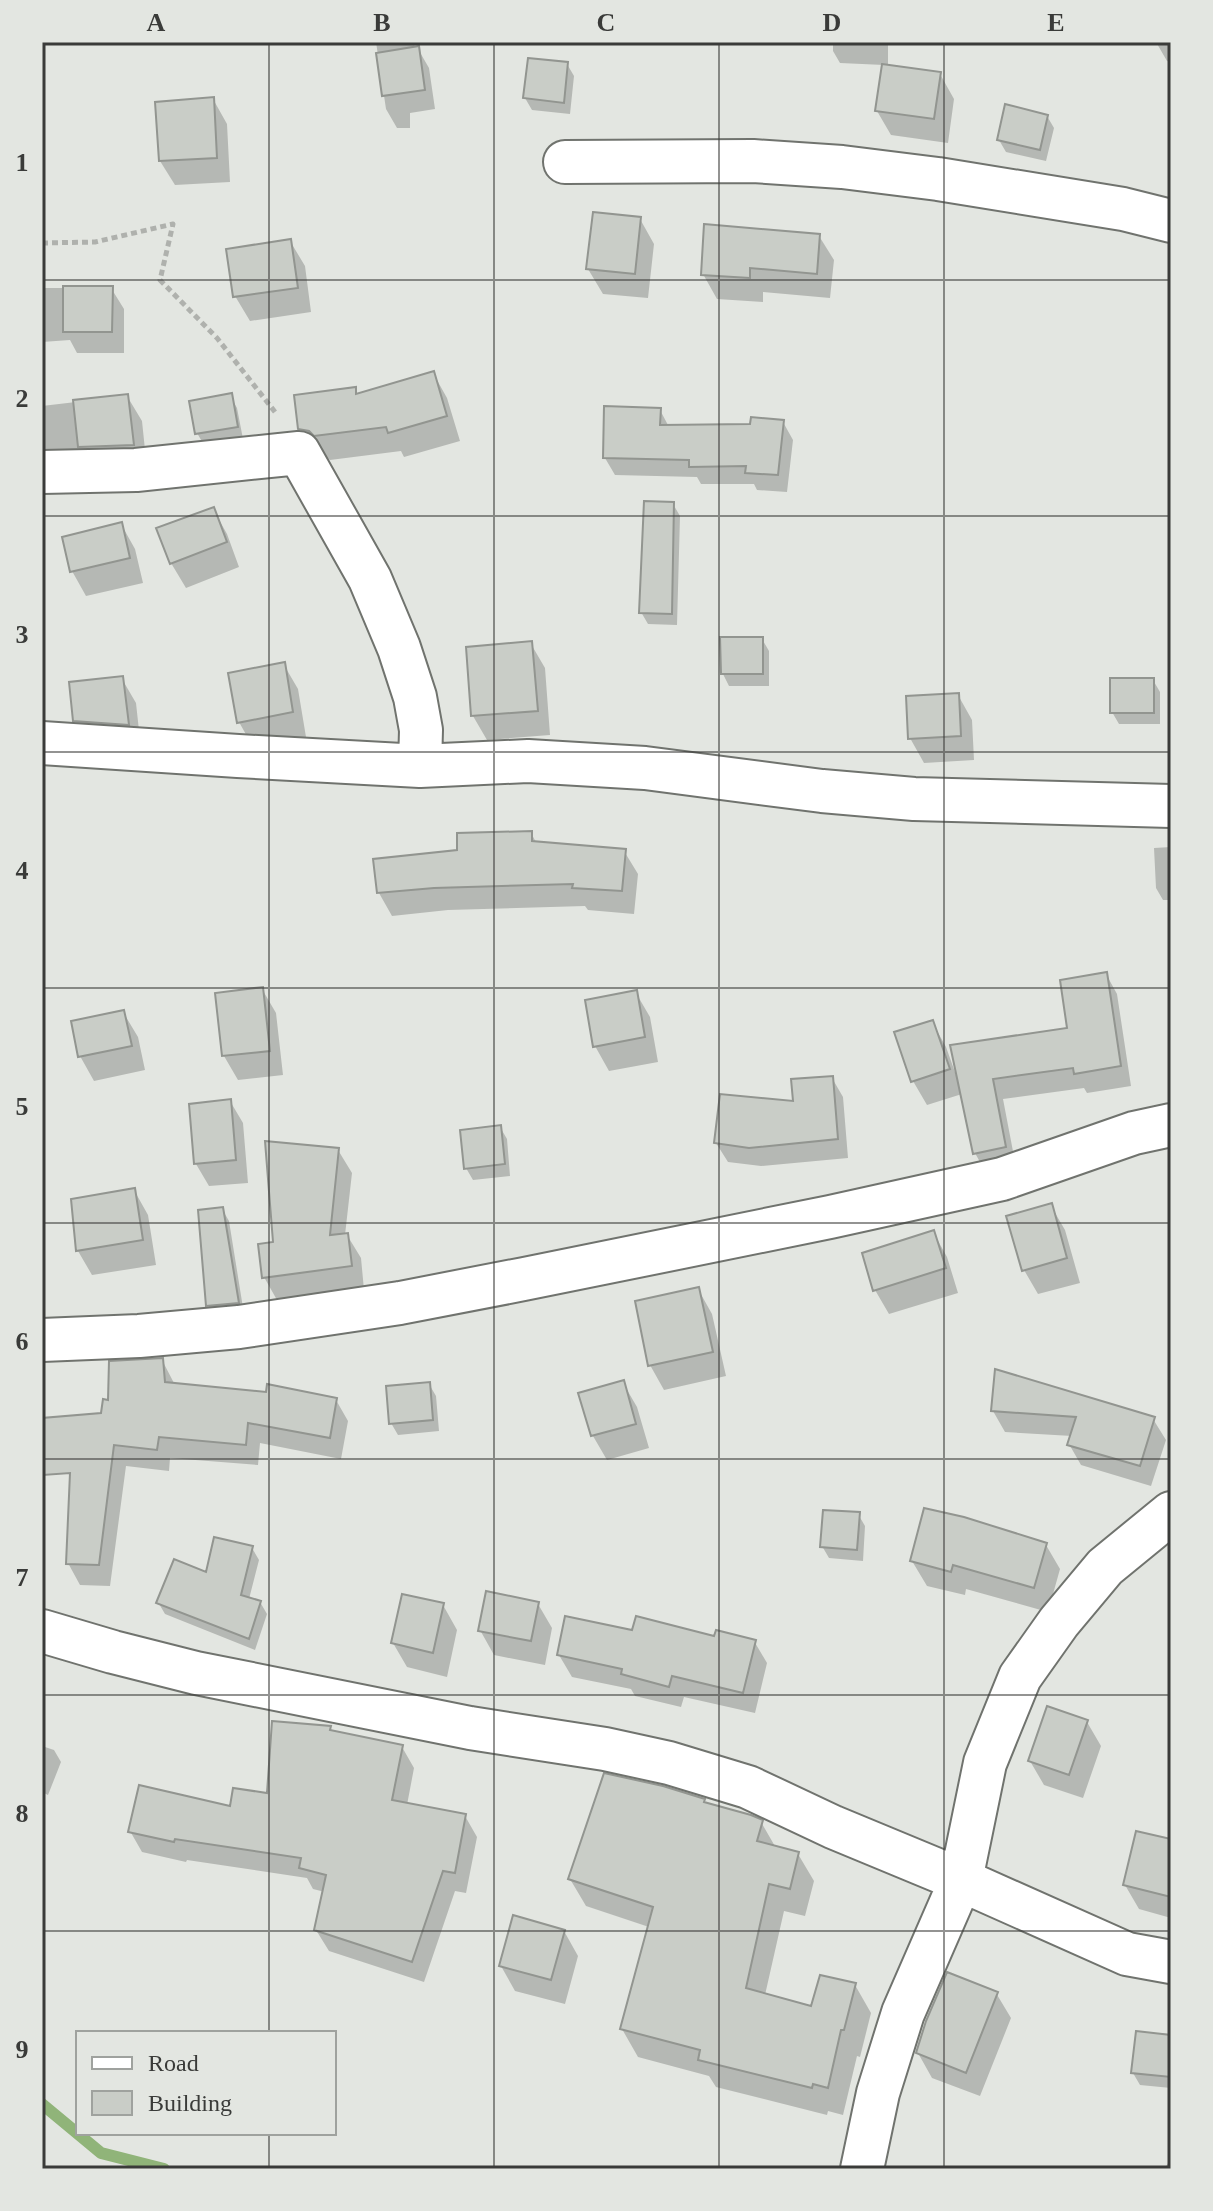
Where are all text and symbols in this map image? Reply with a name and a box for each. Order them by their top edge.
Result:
text: A [147,8,166,37]
text: B [373,8,391,37]
text: C [597,8,615,37]
text: D [823,8,841,37]
text: E [1047,8,1065,37]
text: 1 [16,148,29,177]
text: 2 [16,384,29,413]
text: 3 [16,620,29,649]
text: 4 [16,856,29,885]
text: 5 [16,1092,29,1121]
text: 6 [16,1327,29,1356]
text: 7 [16,1563,29,1592]
text: 8 [16,1799,29,1828]
legend [76,2031,336,2135]
text: 9 [16,2035,29,2064]
text: Road [148,2050,199,2076]
text: Building [148,2090,232,2116]

